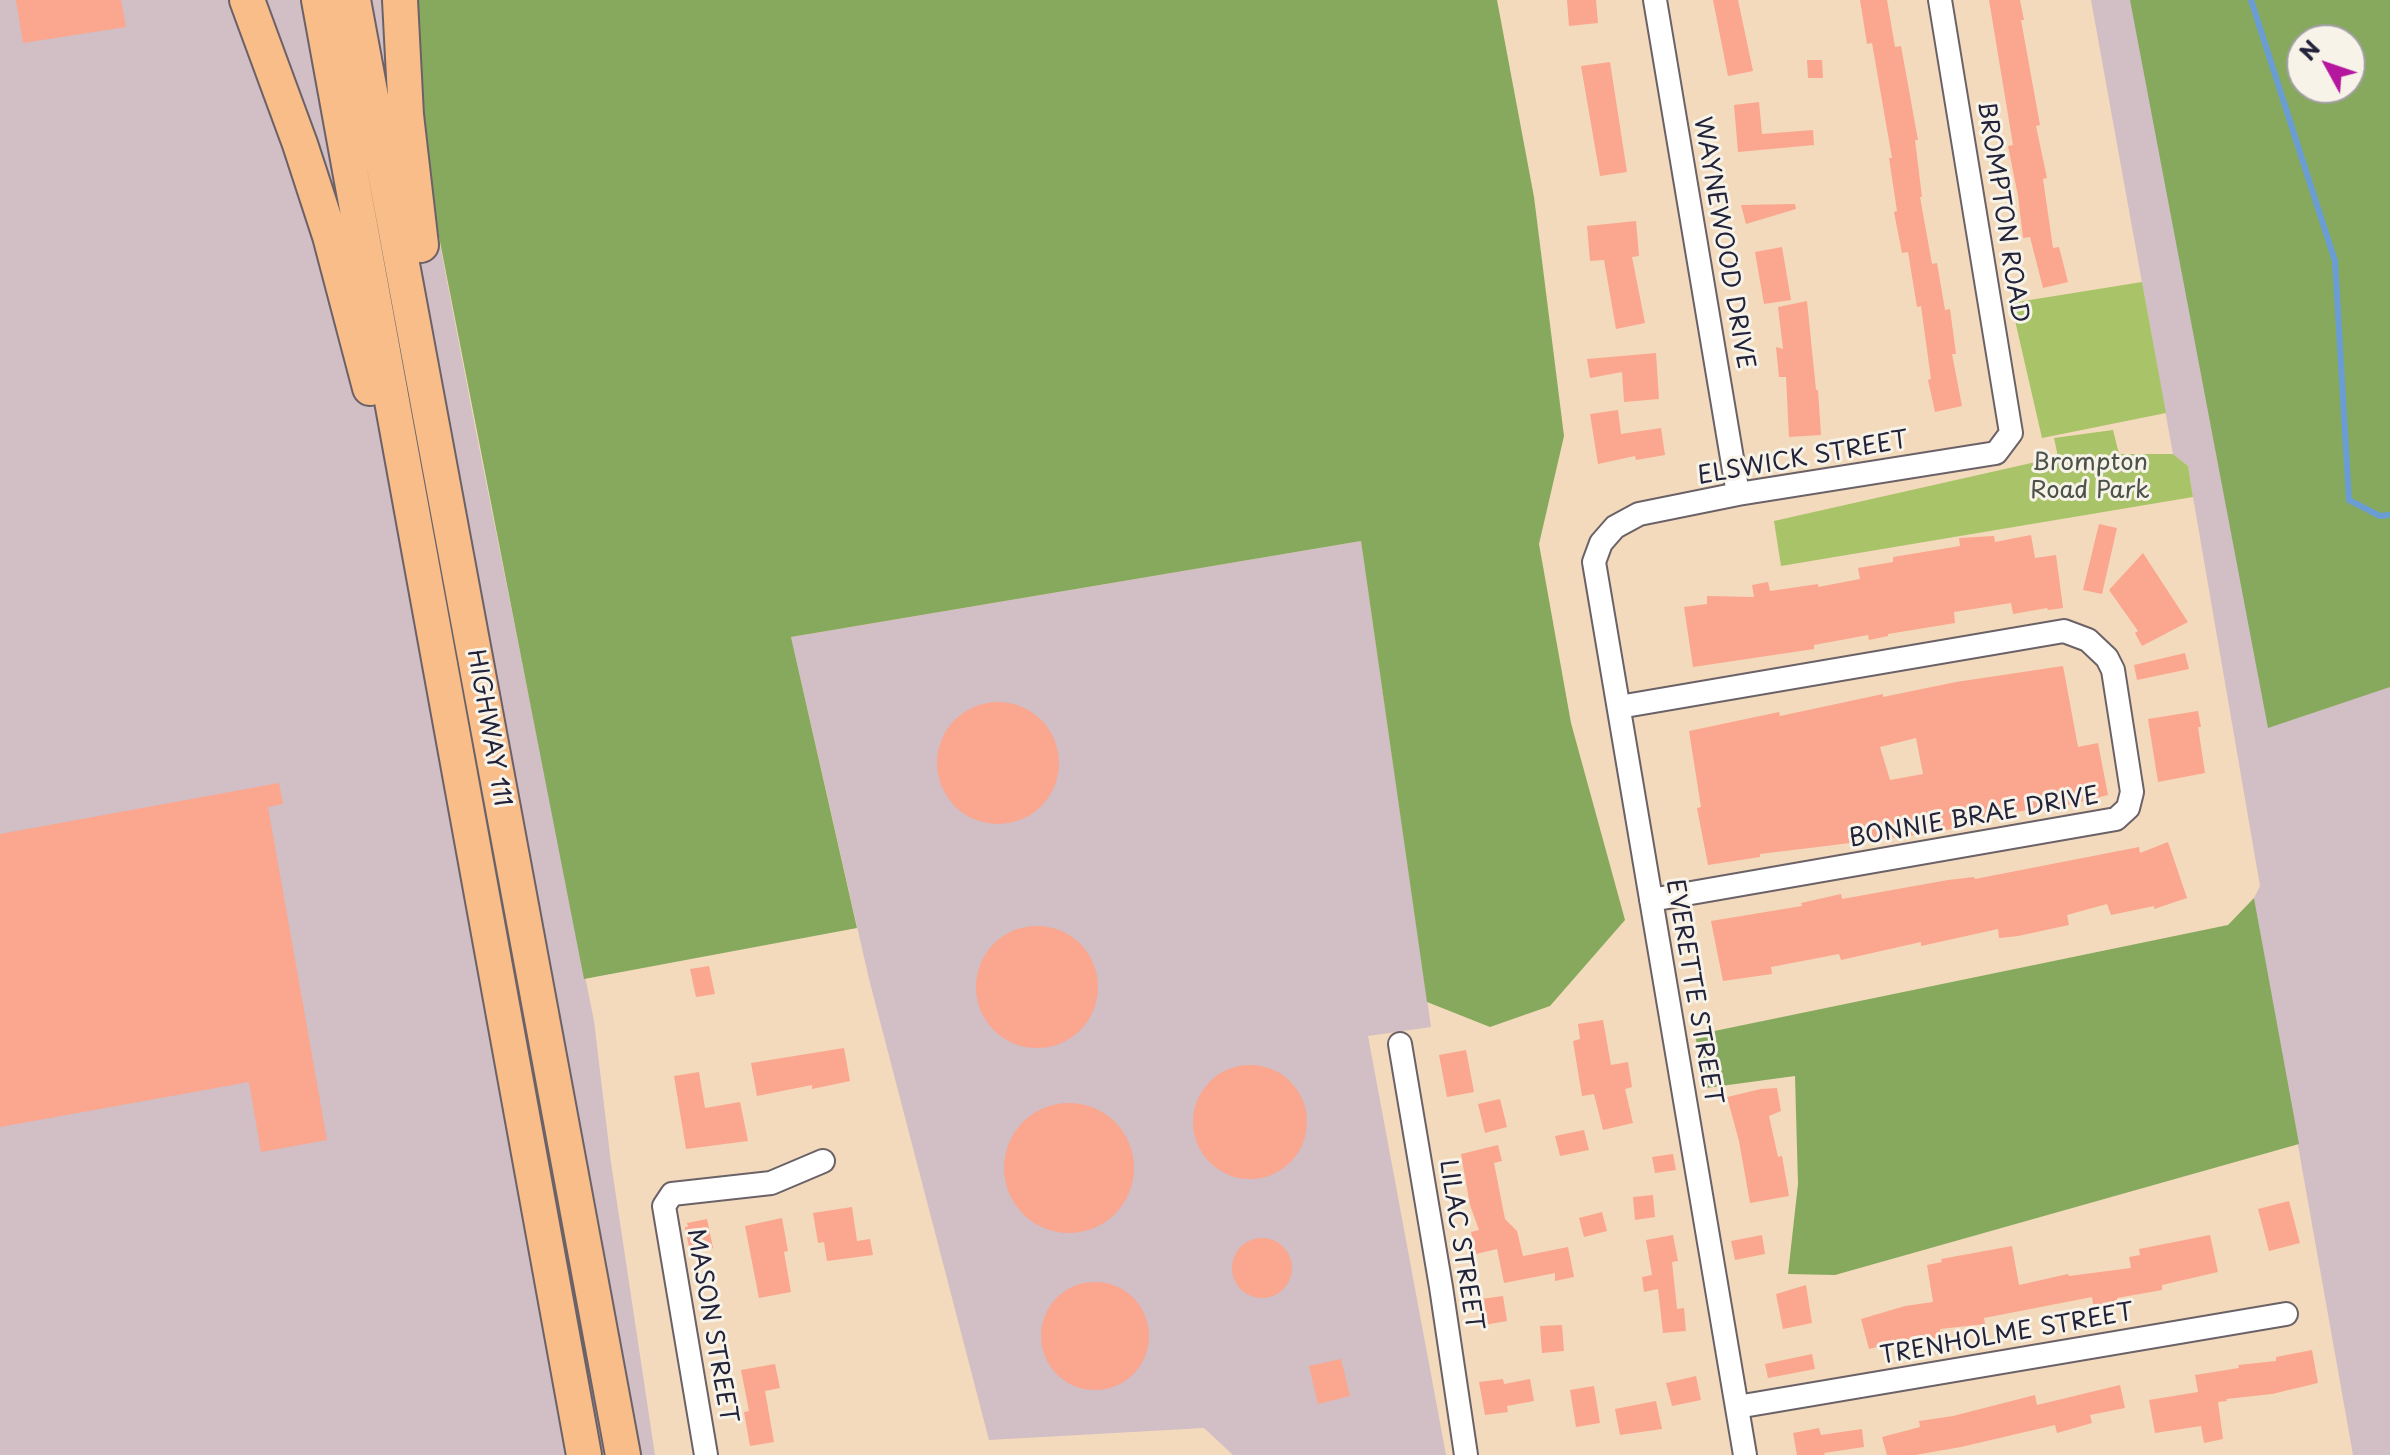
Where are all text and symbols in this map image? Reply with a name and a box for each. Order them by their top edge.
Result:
north arrow [2286,24,2366,104]
text: N [2291,32,2327,67]
street label: BROMPTON ROAD [1970,99,2034,325]
street label: WAYNEWOOD DRIVE [1687,115,1759,371]
street label: ELSWICK STREET [1695,426,1911,492]
park label: Brompton Road Park [2030,449,2150,505]
street label: HIGHWAY 111 [460,647,516,809]
street label: BONNIE BRAE DRIVE [1847,782,2101,854]
street label: EVERETTE STREET [1659,877,1727,1107]
street label: LILAC STREET [1432,1158,1488,1332]
street label: MASON STREET [680,1227,742,1425]
street label: TRENHOLME STREET [1878,1299,2136,1371]

